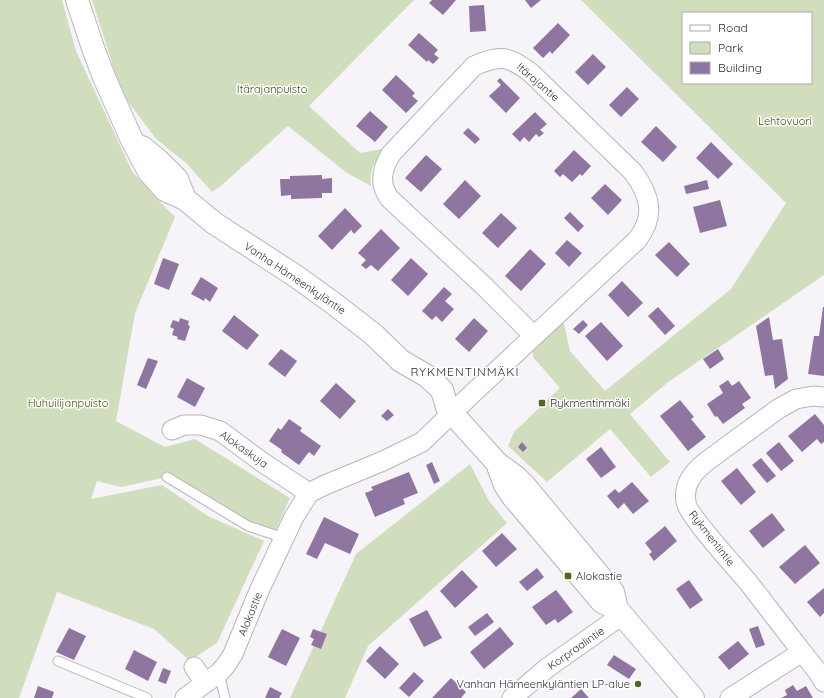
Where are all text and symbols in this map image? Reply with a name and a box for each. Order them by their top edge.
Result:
legend [682,12,812,84]
text: Road [718,20,748,35]
text: Park [718,40,743,55]
street label: Itärajantie [514,60,562,104]
text: Building [718,60,762,75]
park label: Itärajanpuisto [237,82,308,96]
park label: Lehtovuori [758,114,812,128]
street label: Vanha Hämeenkyläntie [242,239,348,317]
district label: RYKMENTINMÄKI [411,364,519,379]
park label: Huhuilijanpuisto [28,396,109,410]
place label: Rykmentinmäki [550,396,630,410]
marker: Rykmentinmäki [537,398,547,408]
street label: Alokaskuja [217,427,271,471]
street label: Rykmentintie [686,507,738,569]
place label: Alokastie [576,569,622,583]
marker: Alokastie [563,571,573,581]
street label: Alokastie [235,590,265,638]
street label: Korpraalintie [545,623,607,673]
place label: Vanhan Hämeenkyläntien LP-alue [456,677,630,691]
marker: Vanhan Hämeenkyläntien LP-alue [633,679,643,689]

